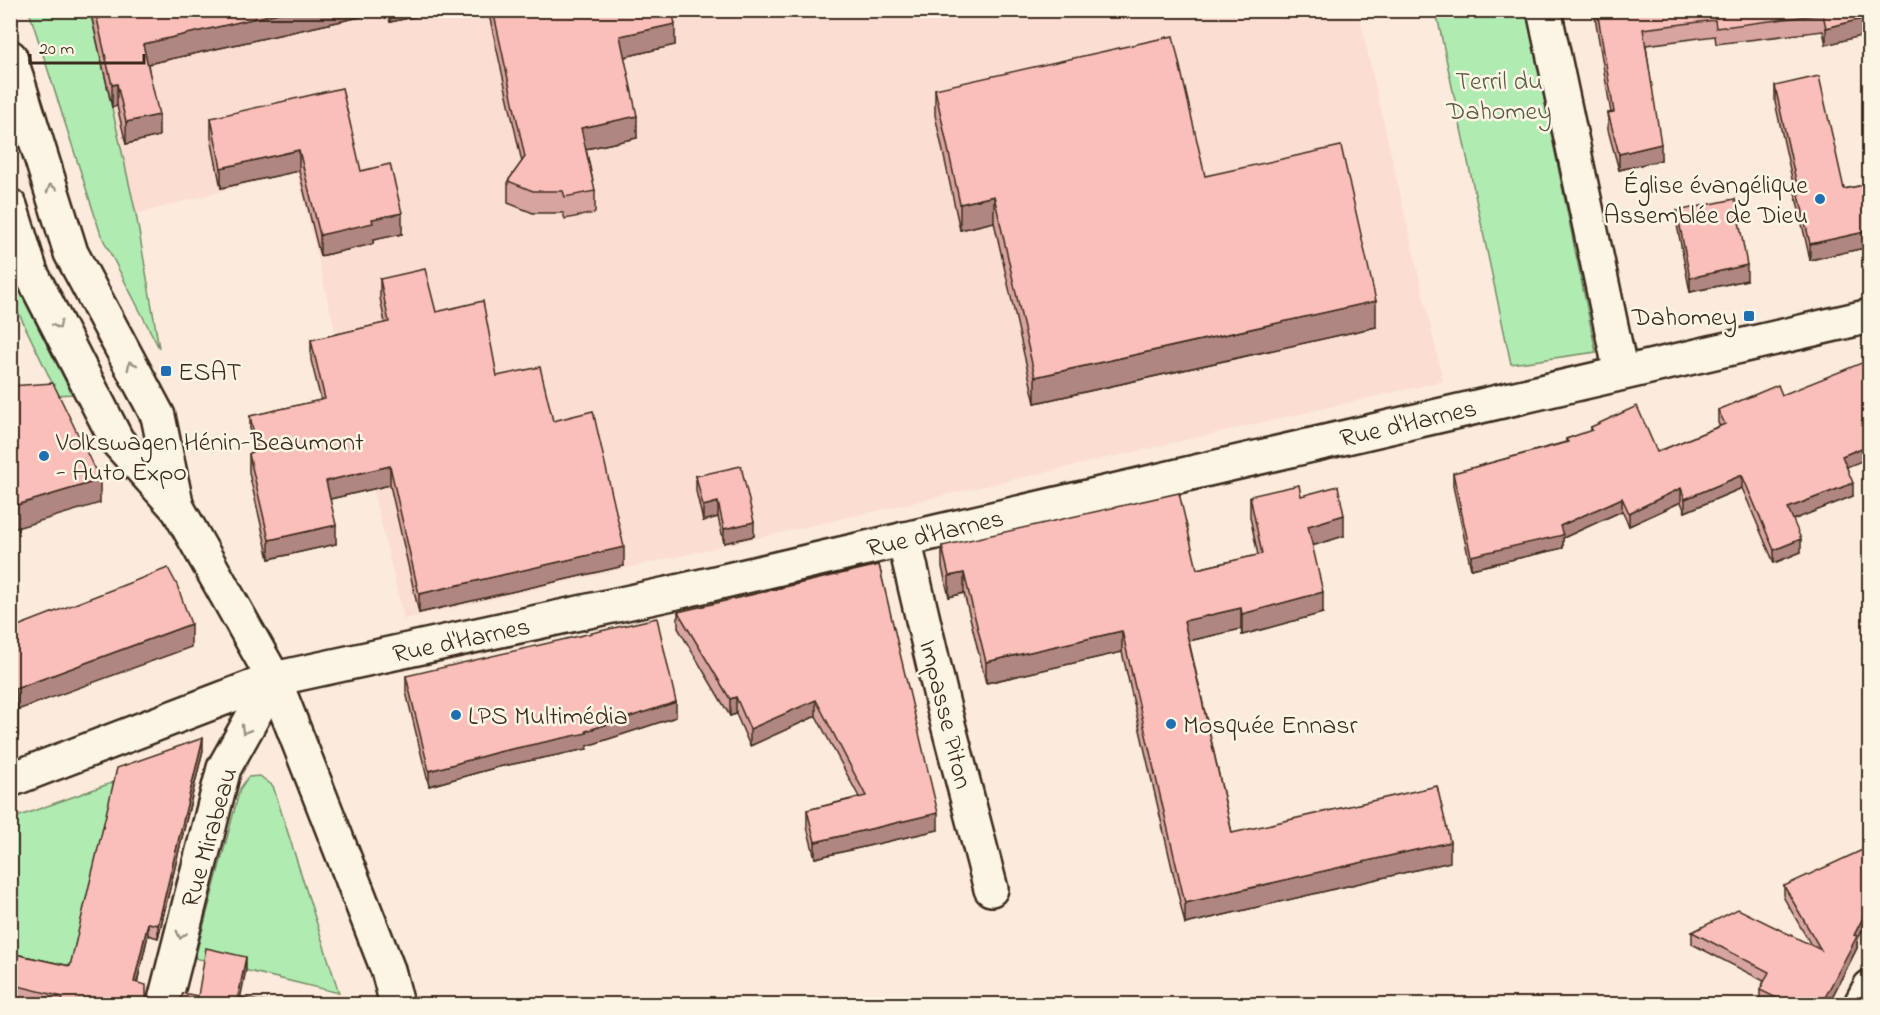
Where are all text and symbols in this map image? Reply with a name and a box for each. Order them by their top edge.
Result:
scale bar [30,27,144,65]
text: 20 m [39,37,74,63]
park label: Terril du Dahomey [1445,64,1552,132]
place label: Église évangélique Assemblée de Dieu [1604,168,1808,236]
one-way arrow [46,183,58,194]
marker: Église évangélique Assemblée de Dieu [1813,192,1827,206]
place label: Dahomey [1631,300,1737,338]
marker: Dahomey [1742,309,1756,323]
one-way arrow [51,318,62,329]
place label: ESAT [178,355,241,393]
one-way arrow [127,360,138,371]
marker: ESAT [159,364,173,378]
street label: Rue d'Harnes [1336,391,1481,459]
place label: Volkswagen Hénin-Beaumont - Auto Expo [55,425,364,493]
marker: Volkswagen Hénin-Beaumont - Auto Expo [37,449,51,463]
street label: Rue d'Harnes [863,501,1008,569]
street label: Rue d'Harnes [389,609,534,675]
street label: Impasse Piton [907,636,981,793]
place label: LPS Multimédia [468,699,628,737]
marker: LPS Multimédia [449,708,463,722]
place label: Mosquée Ennasr [1183,708,1359,746]
marker: Mosquée Ennasr [1164,717,1178,731]
one-way arrow [241,724,253,734]
street label: Rue Mirabeau [173,763,249,912]
one-way arrow [176,930,189,940]

